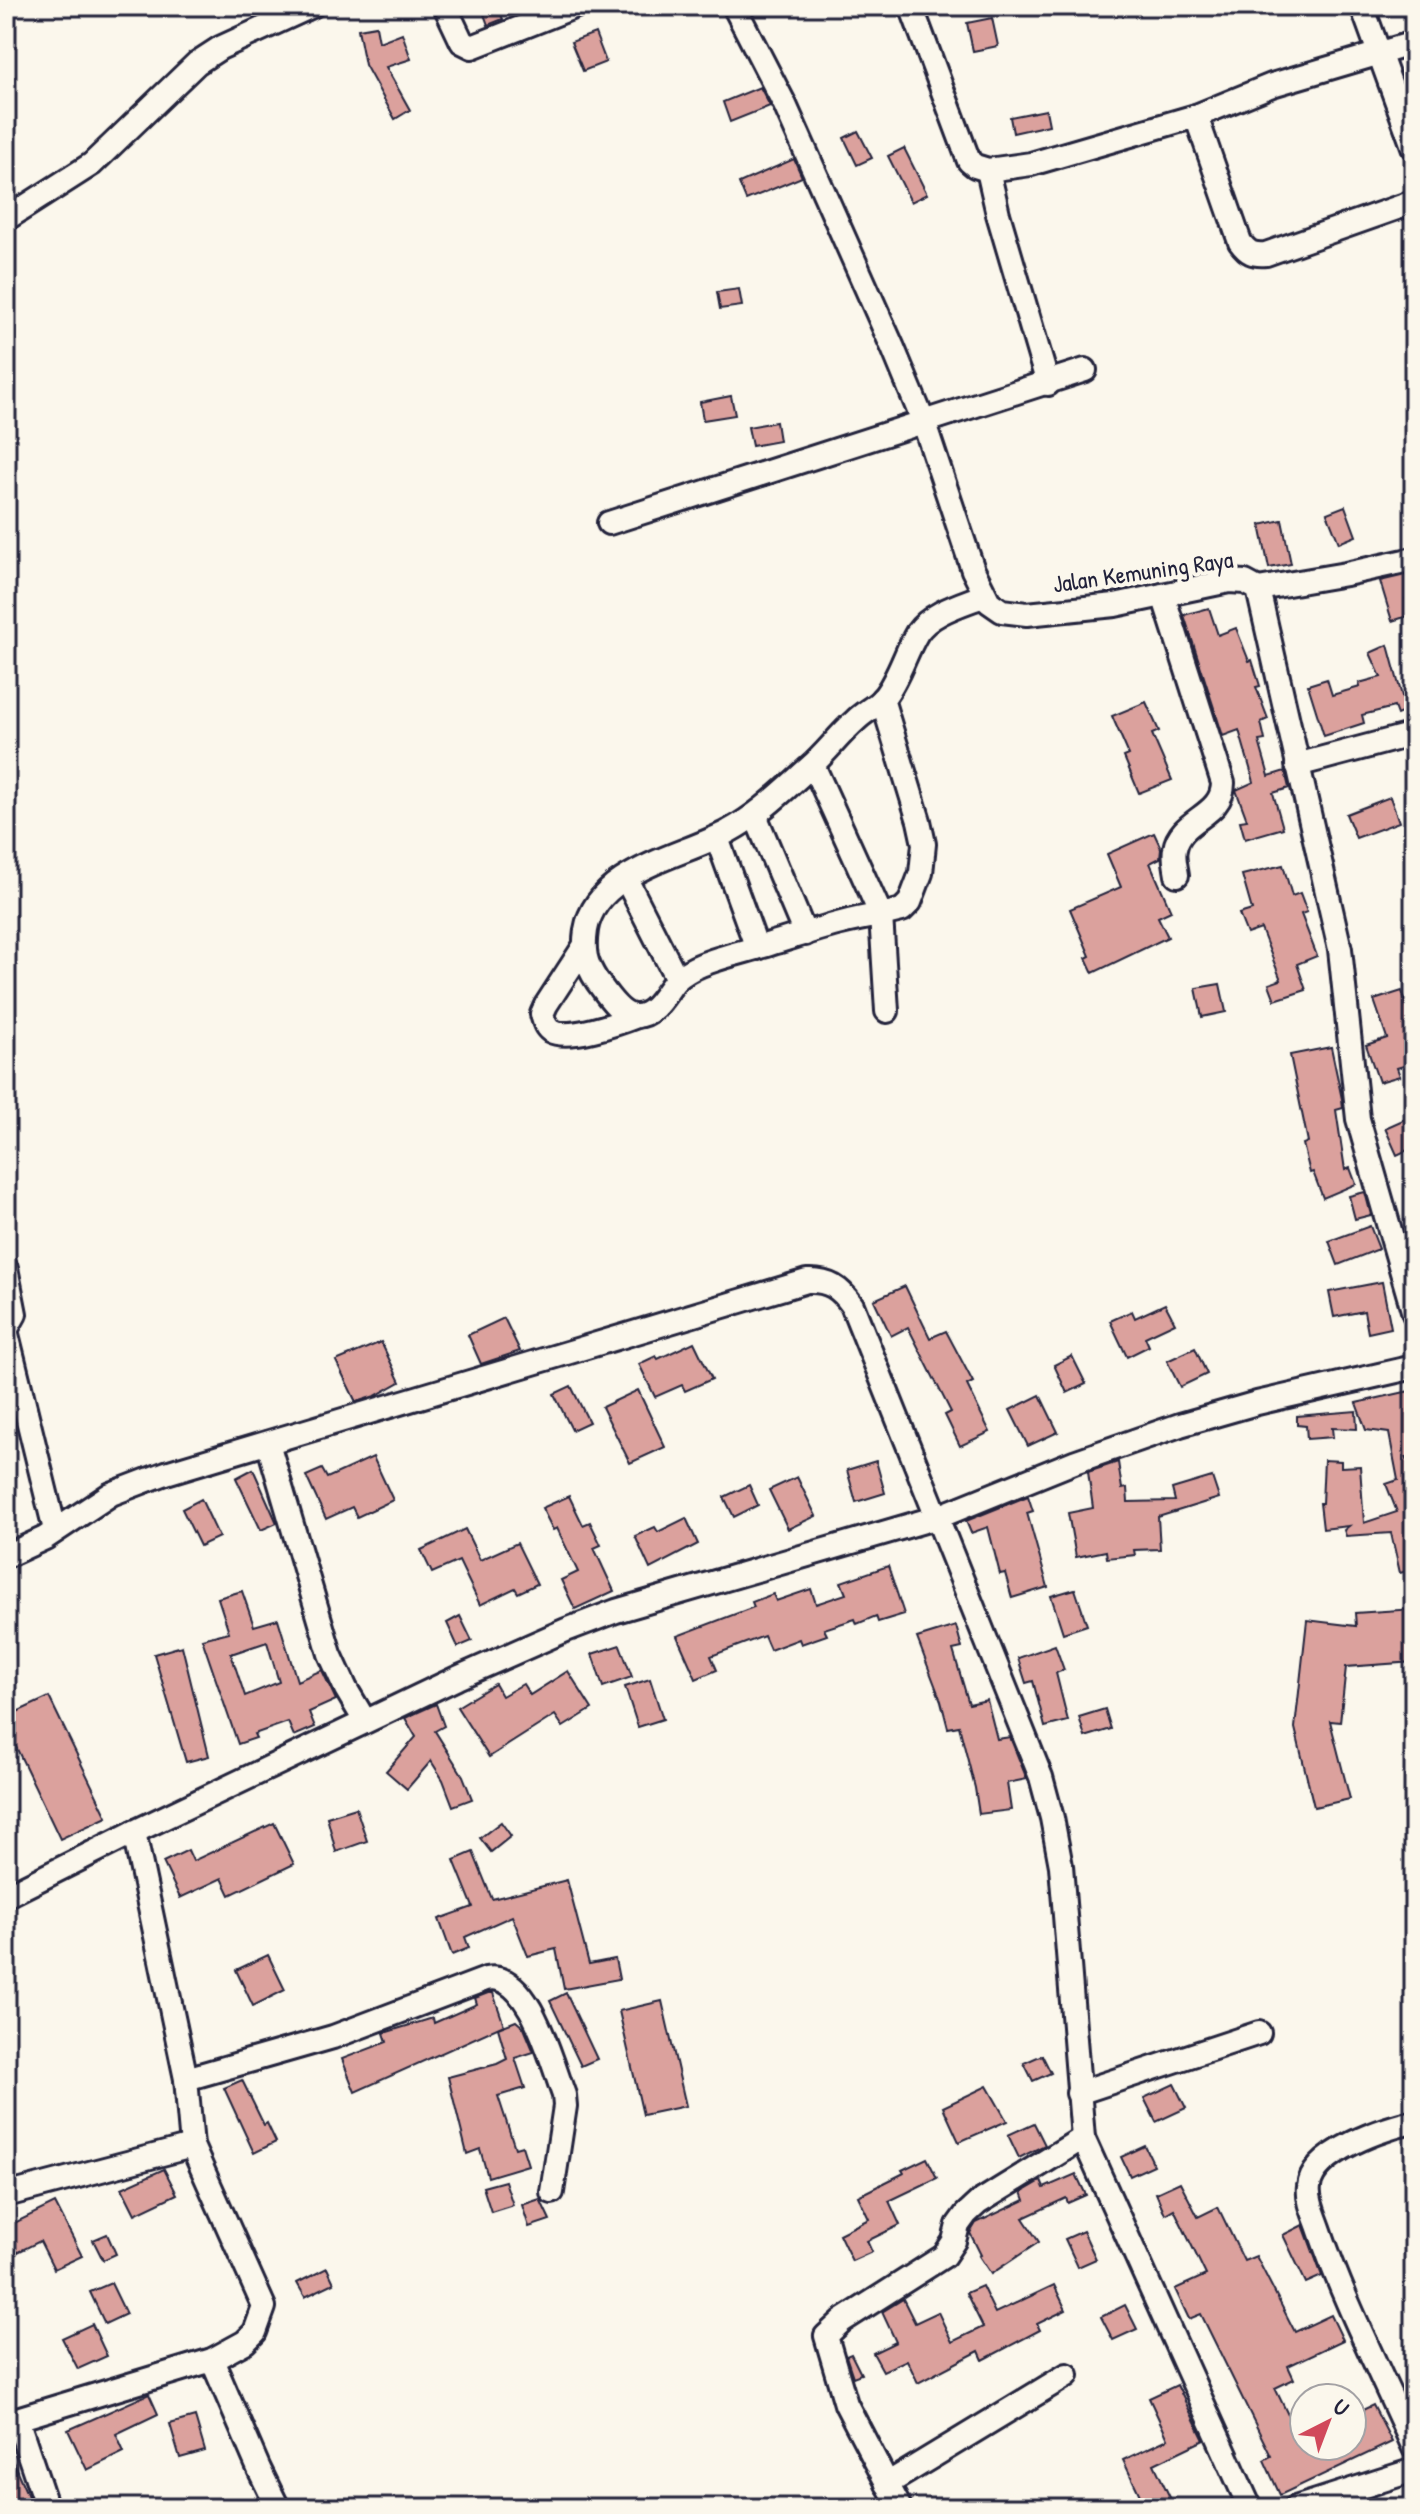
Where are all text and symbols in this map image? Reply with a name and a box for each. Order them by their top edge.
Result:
street label: Jalan Kemuning Raya [1051,543,1235,599]
north arrow [1288,2382,1368,2462]
text: U [1327,2392,1356,2422]

